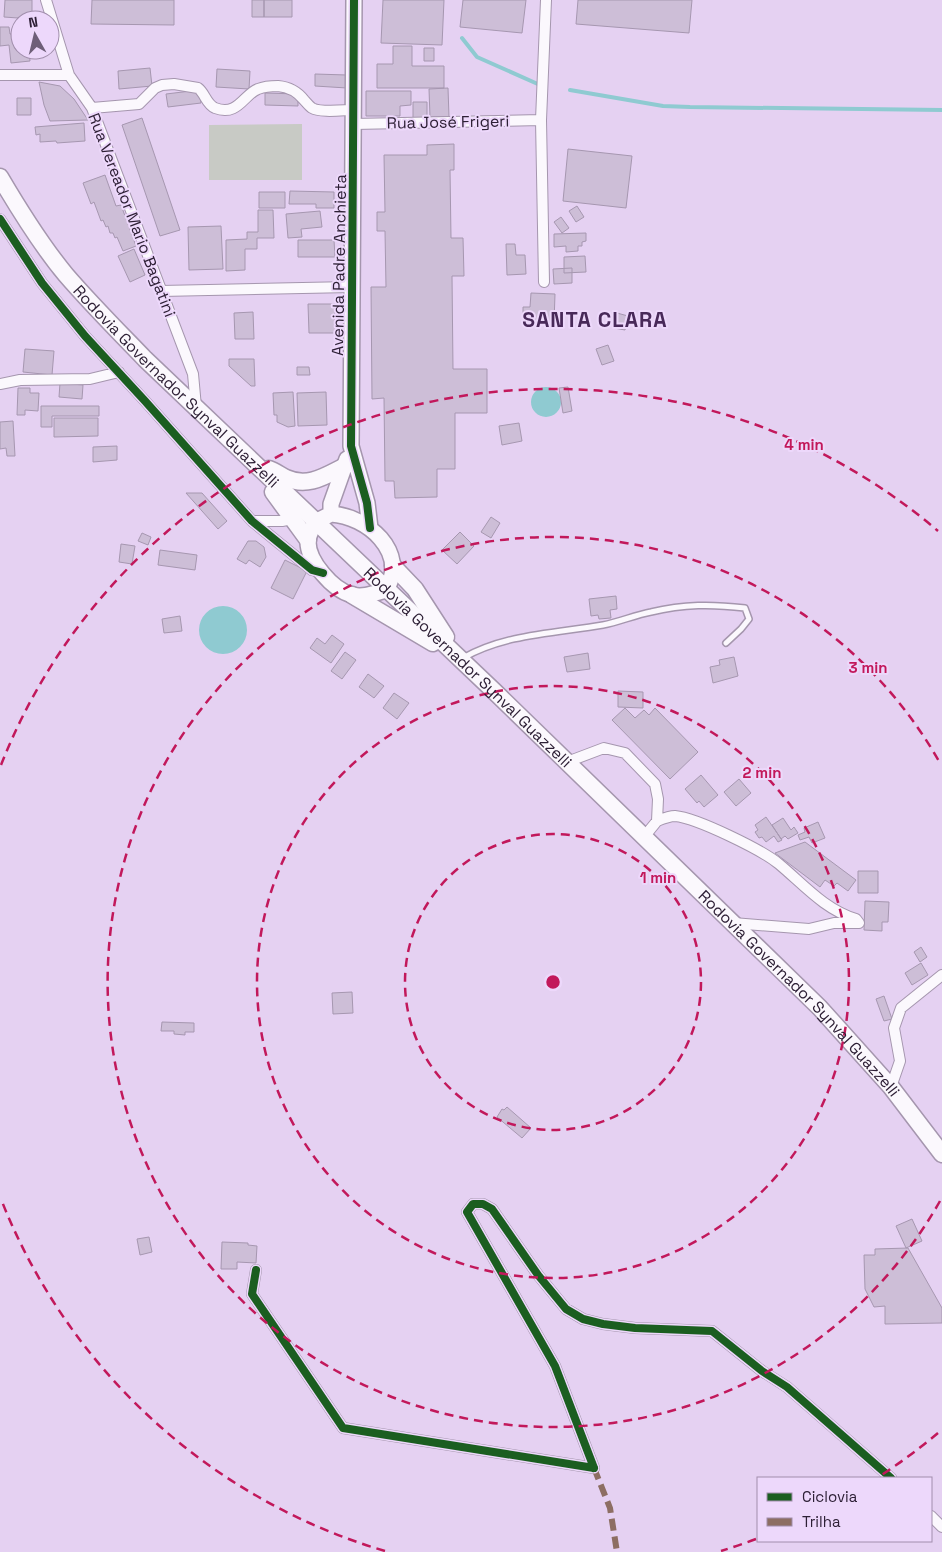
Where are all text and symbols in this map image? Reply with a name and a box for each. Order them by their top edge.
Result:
north arrow [10,10,60,60]
text: N [27,13,39,32]
street label: Rua Vereador Mario Bagatini [83,110,181,320]
street label: Rua José Frigeri [387,110,509,134]
street label: Avenida Padre Anchieta [327,174,351,356]
street label: Rodovia Governador Synval Guazzelli [69,280,284,492]
district label: SANTA CLARA [522,306,668,333]
text: 4 min [784,435,824,454]
street label: Rodovia Governador Synval Guazzelli [359,562,577,772]
text: 3 min [849,658,887,677]
text: 2 min [743,763,781,782]
text: 1 min [640,868,676,887]
street label: Rodovia Governador Synval Guazzelli [694,885,905,1101]
centre of rings [544,973,562,991]
legend [757,1477,932,1542]
text: Ciclovia [802,1487,858,1506]
text: Trilha [802,1512,841,1531]

